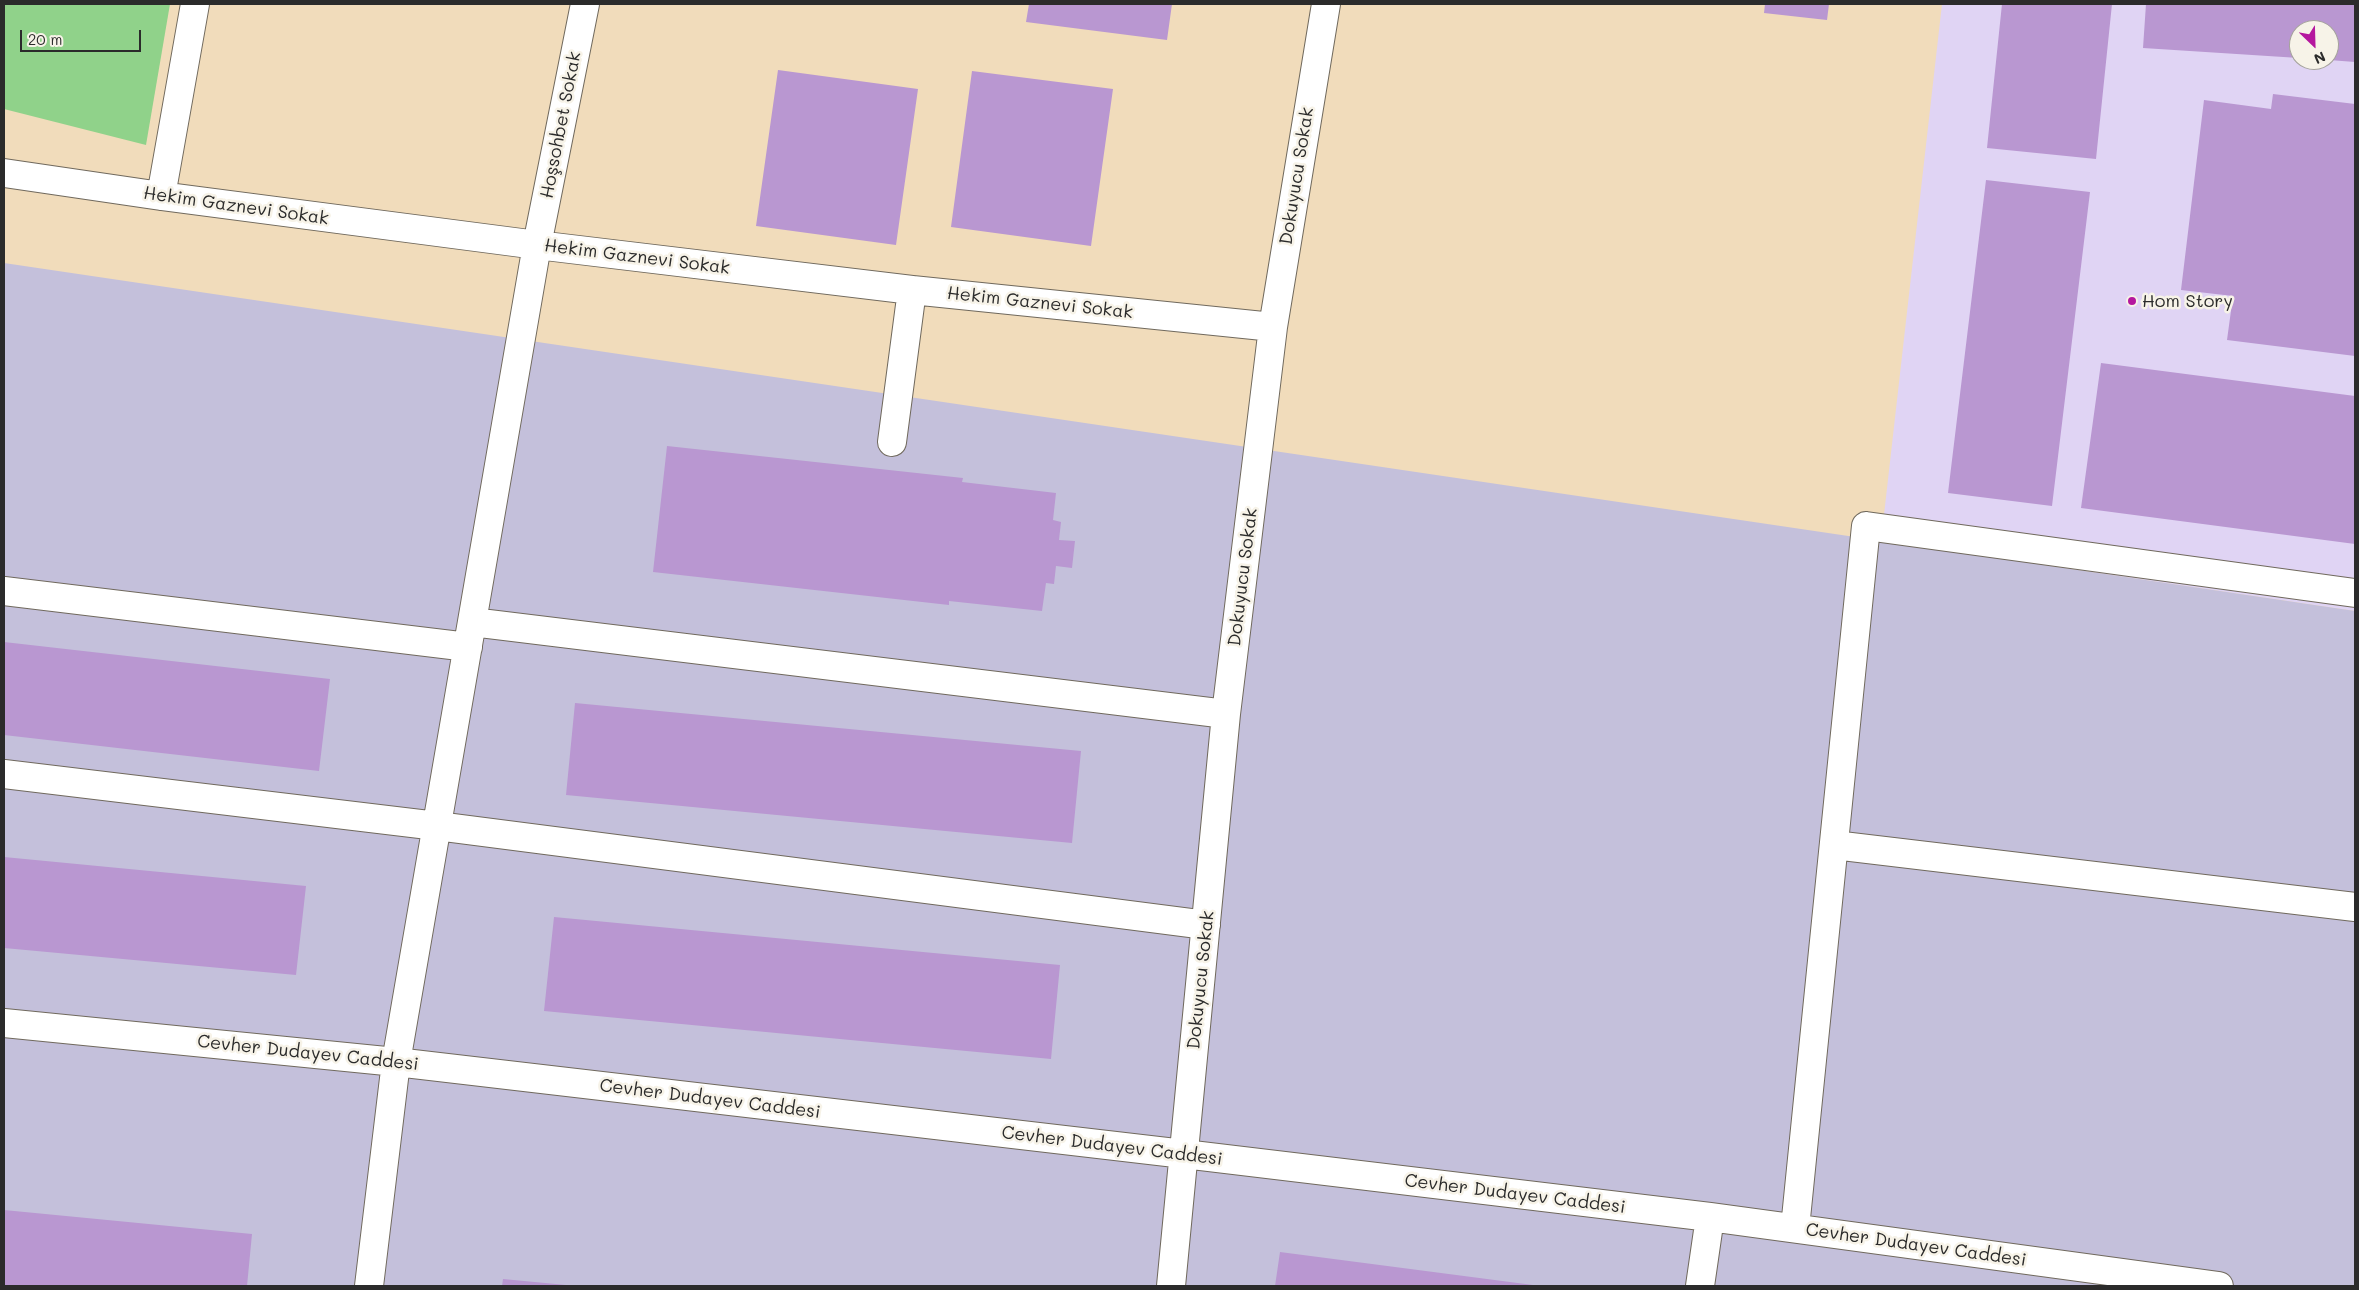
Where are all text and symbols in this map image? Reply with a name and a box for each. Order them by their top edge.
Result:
scale bar [22,20,144,52]
north arrow [2289,20,2339,70]
text: 20 m [28,29,62,49]
text: N [2311,47,2329,69]
street label: Hoşsohbet Sokak [536,50,586,200]
street label: Dokuyucu Sokak [1275,106,1319,246]
street label: Hekim Gaznevi Sokak [142,182,330,230]
street label: Hekim Gaznevi Sokak [543,235,731,279]
street label: Hekim Gaznevi Sokak [946,282,1134,324]
place label: Hom Story [2142,290,2233,312]
marker: Hom Story [2126,295,2138,307]
street label: Dokuyucu Sokak [1224,507,1262,647]
street label: Dokuyucu Sokak [1183,910,1219,1050]
street label: Cevher Dudayev Caddesi [196,1031,420,1075]
street label: Cevher Dudayev Caddesi [598,1075,822,1123]
street label: Cevher Dudayev Caddesi [1000,1122,1224,1170]
street label: Cevher Dudayev Caddesi [1403,1170,1627,1218]
street label: Cevher Dudayev Caddesi [1804,1219,2028,1271]

